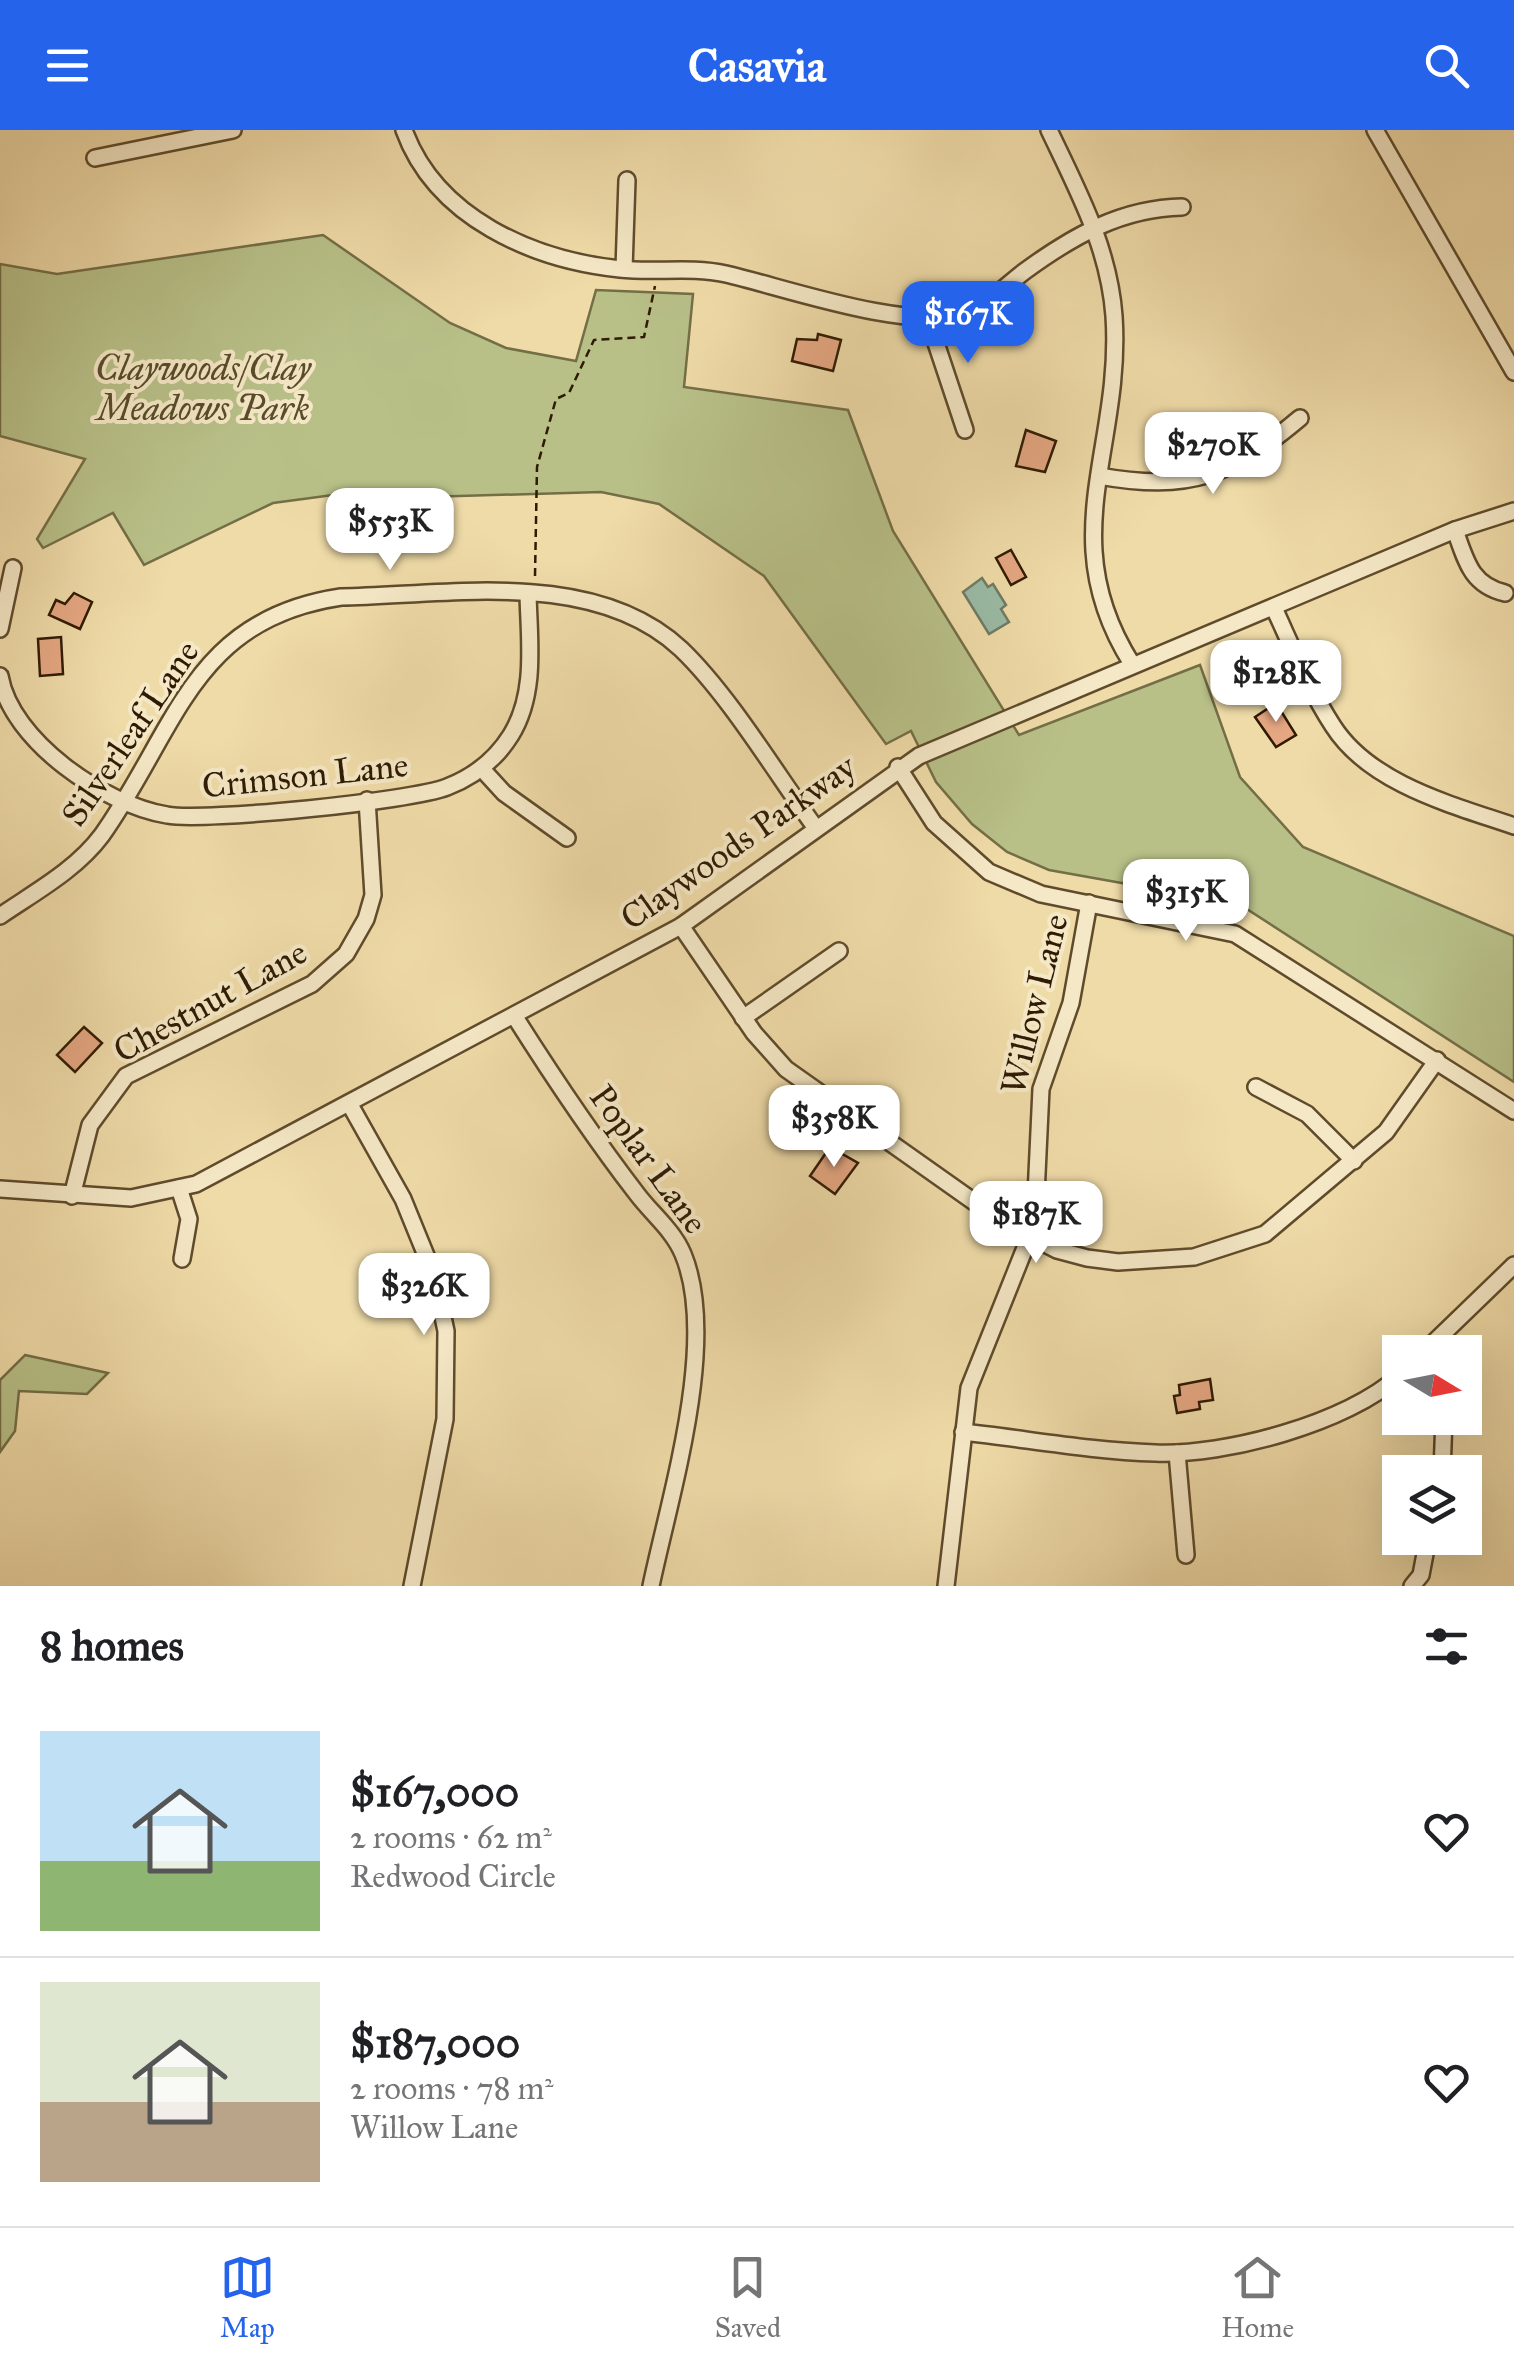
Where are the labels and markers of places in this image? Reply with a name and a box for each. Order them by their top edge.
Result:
pin: $167K [898,281,1038,366]
pin: $270K [1143,412,1283,497]
pin: $553K [320,488,460,573]
pin: $128K [1206,640,1346,725]
pin: $315K [1116,859,1256,944]
pin: $358K [764,1085,904,1170]
pin: $187K [966,1181,1106,1266]
pin: $326K [354,1253,494,1338]

